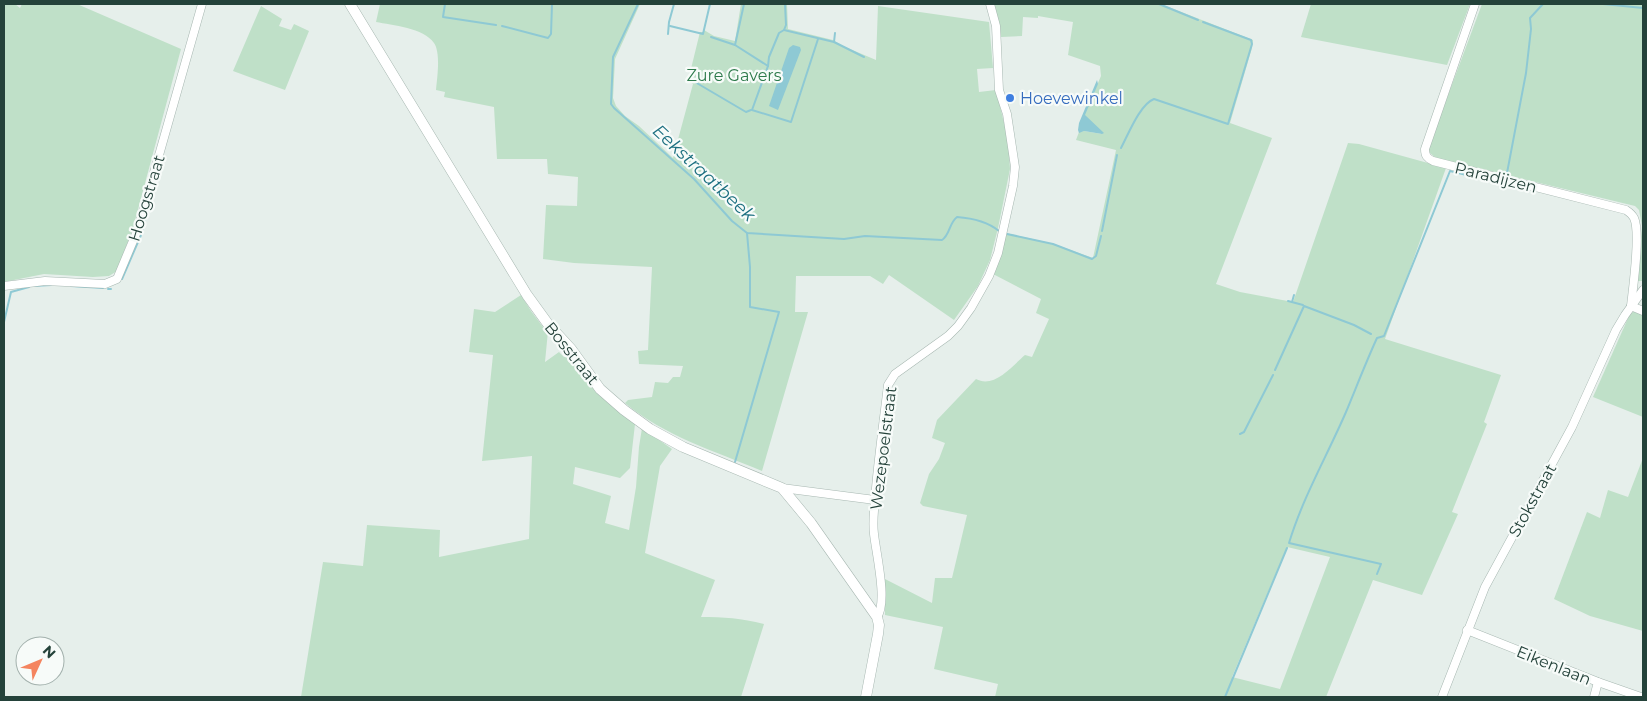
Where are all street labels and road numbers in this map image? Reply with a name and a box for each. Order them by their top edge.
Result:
street label: Hoogstraat [124,152,169,244]
street label: Paradijzen [1453,158,1539,197]
street label: Bosstraat [541,318,603,389]
street label: Wezepoelstraat [866,385,901,511]
street label: Stokstraat [1505,460,1561,540]
street label: Eikenlaan [1514,642,1594,689]

